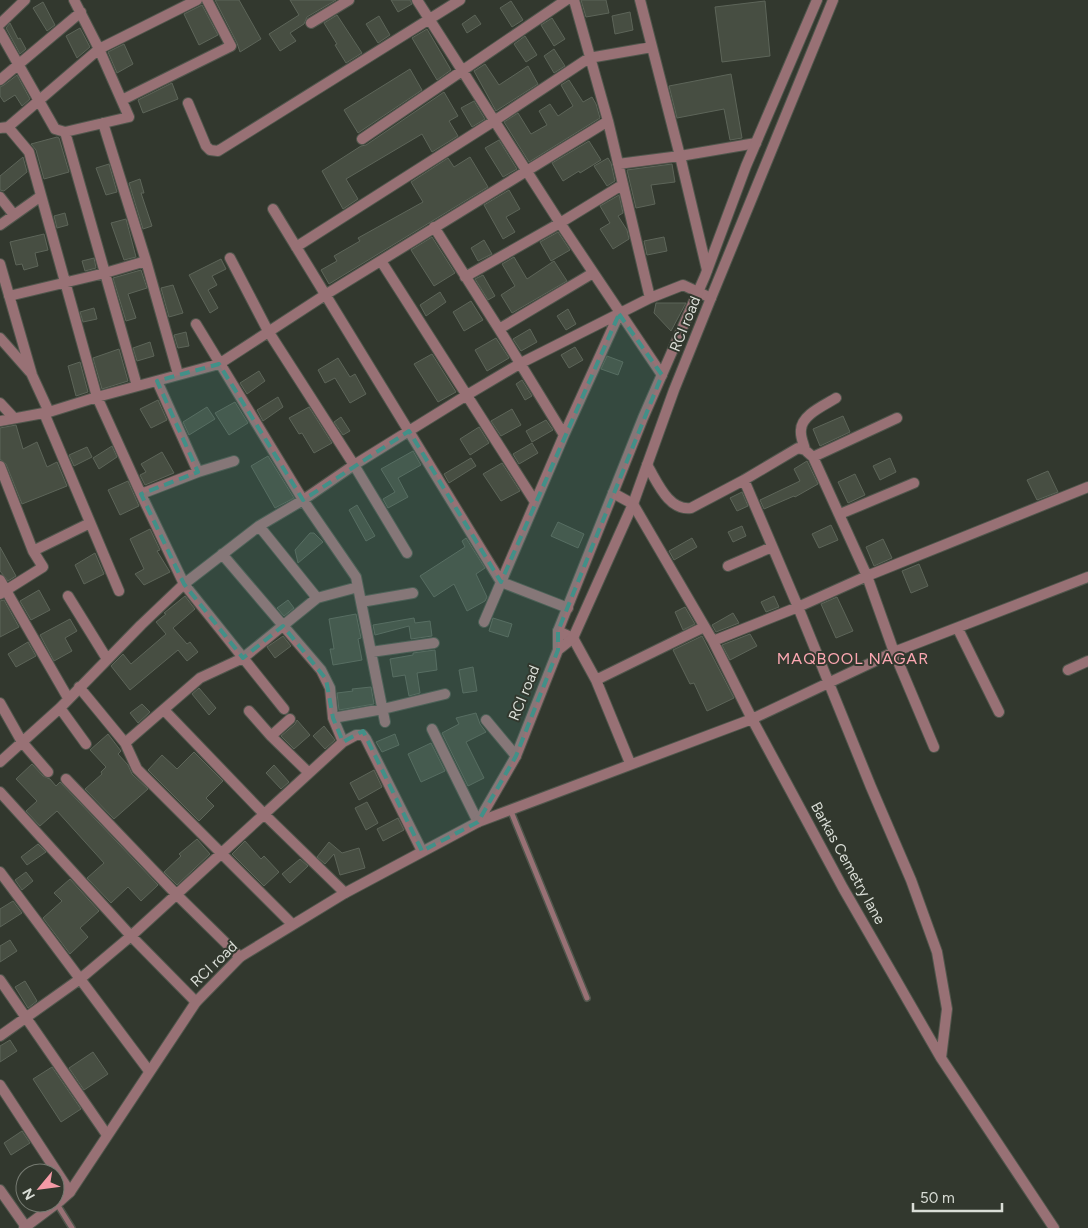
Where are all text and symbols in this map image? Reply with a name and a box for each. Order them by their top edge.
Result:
street label: RCI road [666,294,704,354]
district label: MAQBOOL NAGAR [777,649,929,668]
street label: RCI road [505,663,543,723]
street label: Barkas Cemetry lane [807,799,889,927]
street label: RCI road [187,937,241,991]
north arrow [15,1163,65,1213]
scale bar [913,1180,1002,1212]
text: N [19,1185,39,1203]
text: 50 m [920,1189,955,1207]

